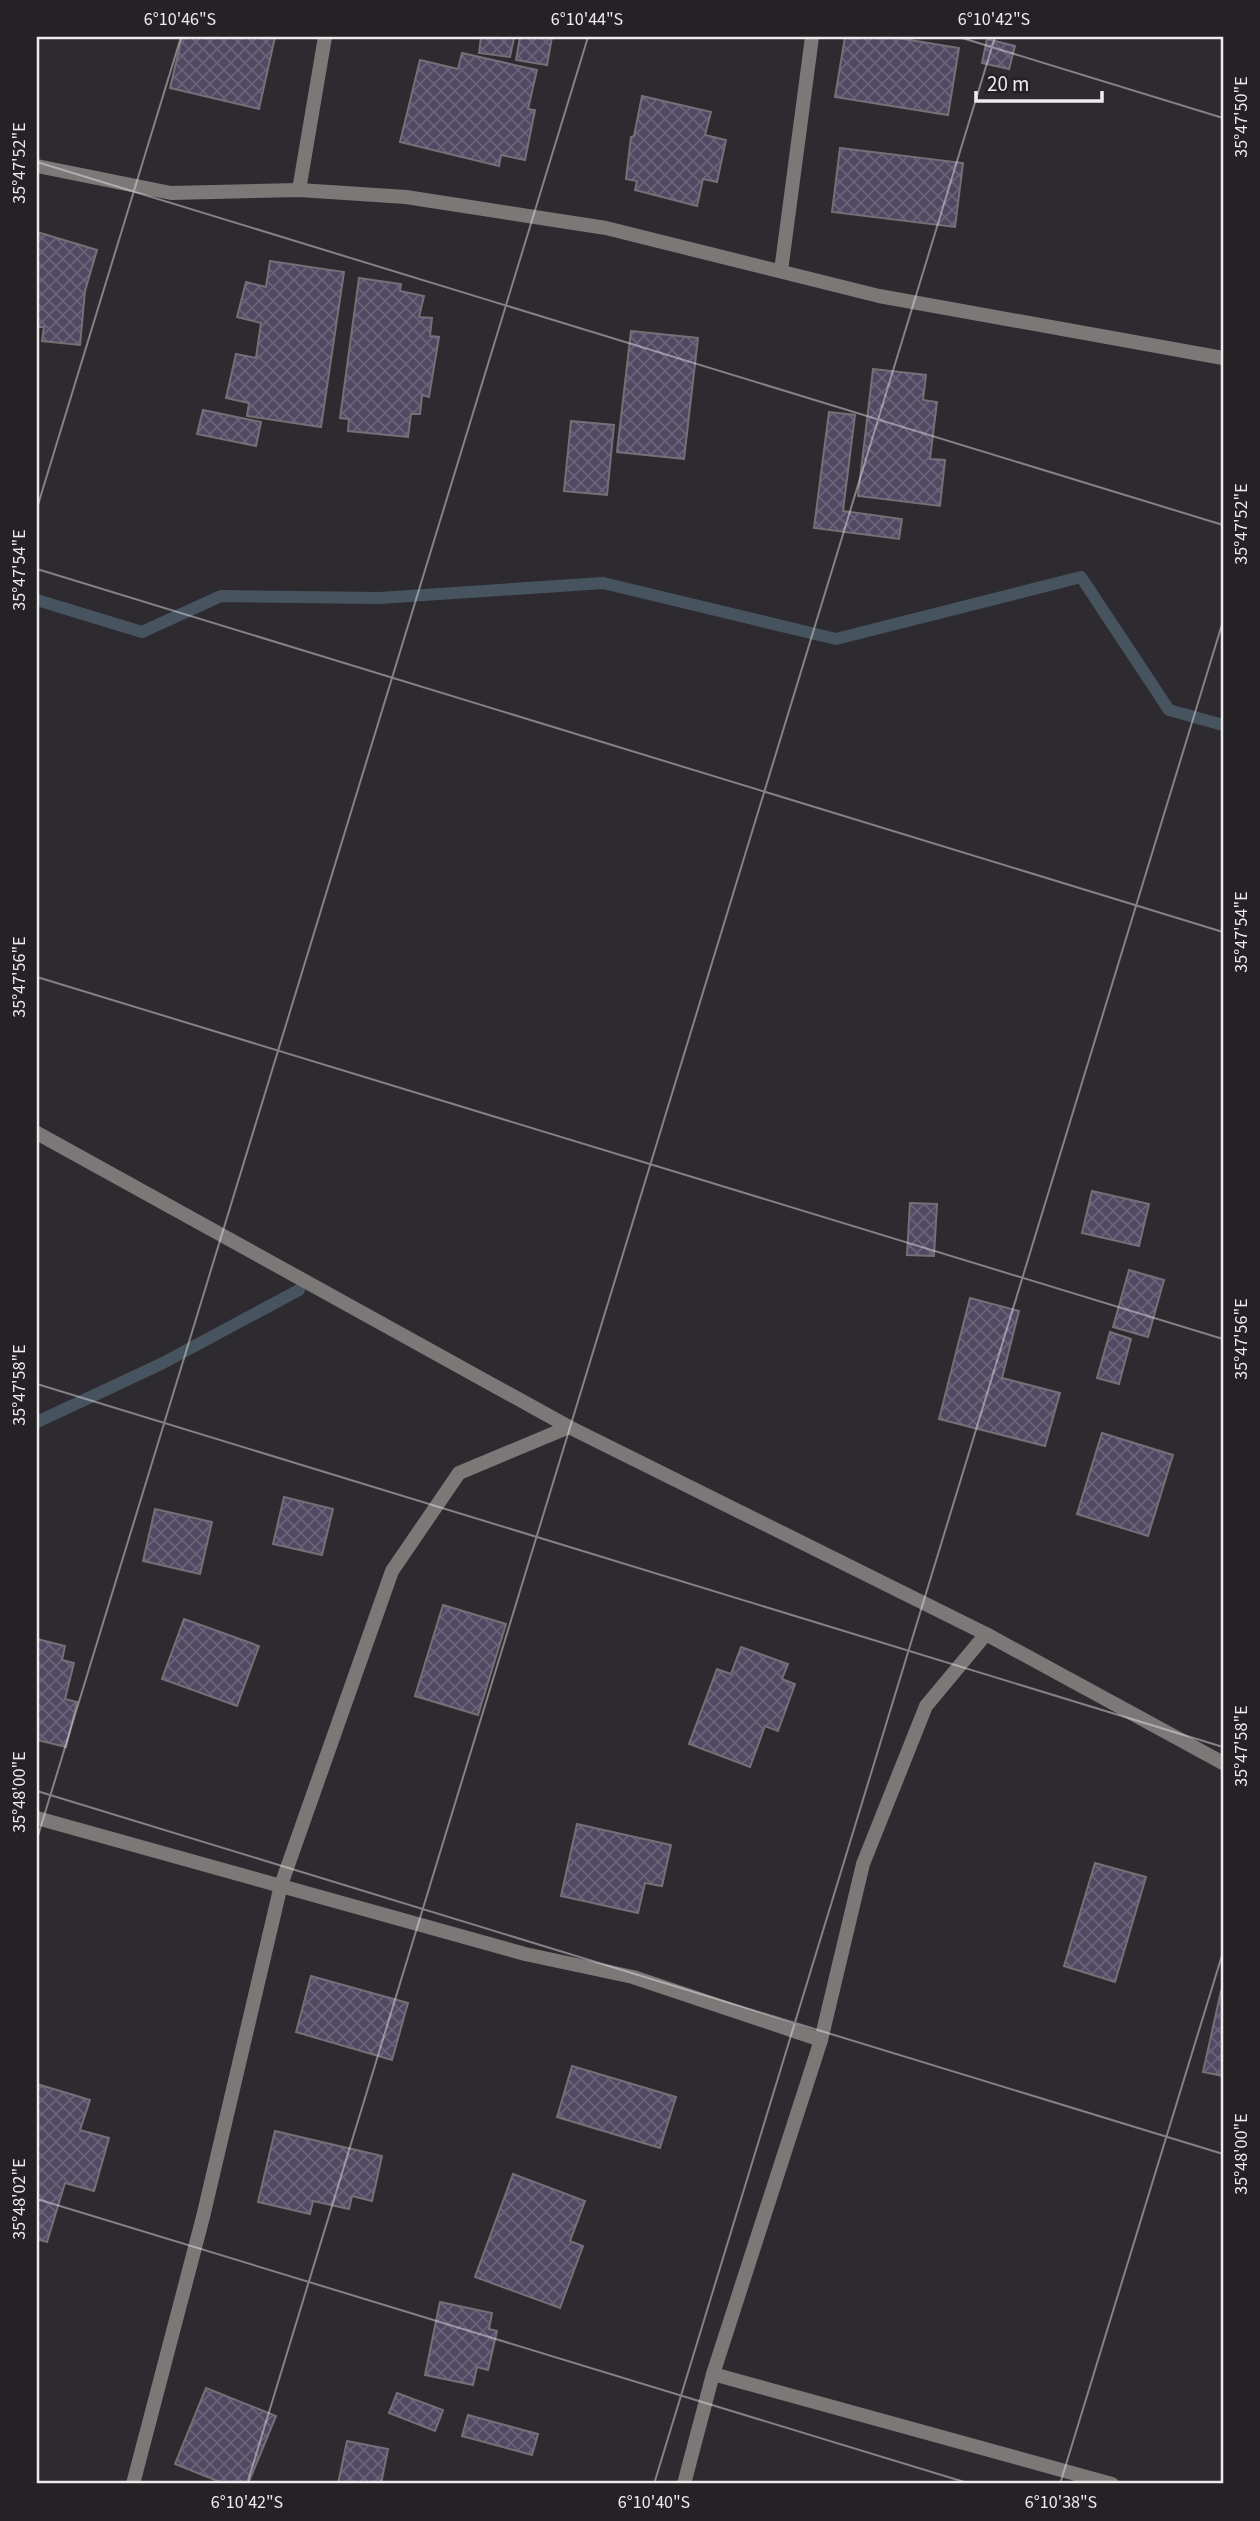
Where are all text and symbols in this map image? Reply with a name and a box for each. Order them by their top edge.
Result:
text: 6°10'46"S [144,7,216,32]
text: 6°10'44"S [551,7,623,32]
text: 6°10'42"S [958,7,1030,32]
scale bar [976,60,1102,104]
text: 20 m [987,69,1029,99]
text: 35°47'50"E [1229,76,1254,158]
text: 35°47'52"E [7,122,32,204]
text: 35°47'52"E [1229,483,1254,565]
text: 35°47'54"E [7,529,32,611]
text: 35°47'54"E [1229,891,1254,973]
text: 35°47'56"E [7,936,32,1018]
text: 35°47'56"E [1229,1298,1254,1380]
text: 35°47'58"E [7,1344,32,1426]
text: 35°47'58"E [1229,1705,1254,1787]
text: 35°48'00"E [7,1751,32,1833]
text: 35°48'00"E [1229,2113,1254,2195]
text: 35°48'02"E [7,2158,32,2240]
text: 6°10'42"S [211,2490,283,2515]
text: 6°10'40"S [618,2490,690,2515]
text: 6°10'38"S [1025,2490,1097,2515]

